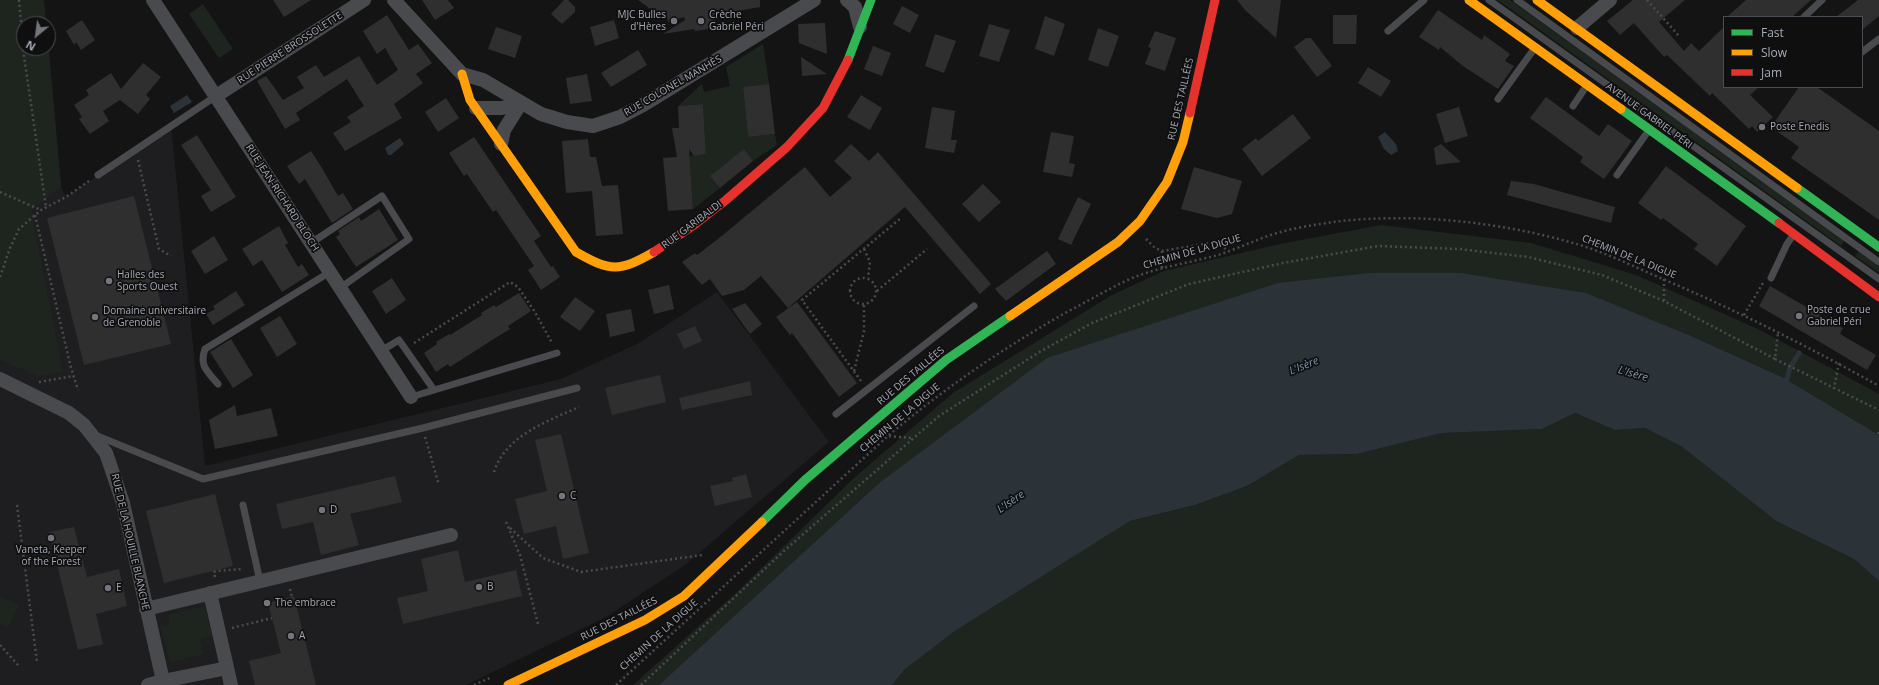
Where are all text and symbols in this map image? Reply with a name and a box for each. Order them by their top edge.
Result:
street label: RUE PIERRE BROSSOLETTE [235,9,345,87]
place label: MJC Bulles d'Hères [617,9,666,32]
place label: Crèche Gabriel Péri [709,9,764,32]
north arrow [16,16,56,56]
marker: MJC Bulles d'Hères [669,16,679,26]
marker: Crèche Gabriel Péri [696,16,706,26]
legend [1723,16,1863,88]
text: Fast [1761,24,1784,41]
text: N [23,37,38,55]
text: Slow [1761,44,1787,61]
street label: RUE COLONEL MANHÈS [622,53,724,119]
street label: RUE DES TAILLÉES [1166,57,1196,141]
text: Jam [1761,64,1782,81]
street label: AVENUE GABRIEL PÉRI [1604,81,1694,151]
place label: Poste Enedis [1770,121,1829,133]
marker: Poste Enedis [1757,122,1767,132]
street label: RUE JEAN-RICHARD BLOCH [243,142,321,254]
street label: RUE GARIBALDI [660,198,724,252]
street label: CHEMIN DE LA DIGUE [1142,232,1242,272]
street label: CHEMIN DE LA DIGUE [1580,233,1678,281]
place label: Halles des Sports Ouest [117,269,177,292]
marker: Halles des Sports Ouest [104,276,114,286]
place label: Poste de crue Gabriel Péri [1807,304,1871,328]
place label: Domaine universitaire de Grenoble [103,305,206,328]
marker: Poste de crue Gabriel Péri [1794,311,1804,321]
marker: Domaine universitaire de Grenoble [90,312,100,322]
street label: RUE DES TAILLÉES [875,344,947,408]
water label: L'Isère [1287,354,1321,378]
water label: L'Isère [1616,363,1650,385]
street label: CHEMIN DE LA DIGUE [858,381,942,455]
street label: RUE DE LA HOUILLE BLANCHE [108,473,152,611]
water label: L'Isère [995,488,1027,516]
place label: C [570,490,576,502]
marker: C [557,491,567,501]
place label: D [330,504,337,516]
marker: D [317,505,327,515]
marker: Vaneta, Keeper of the Forest [46,533,56,543]
place label: Vaneta, Keeper of the Forest [16,544,86,568]
place label: B [487,581,493,593]
place label: E [116,582,122,594]
marker: B [474,582,484,592]
marker: E [103,583,113,593]
street label: RUE DES TAILLÉES [579,595,659,643]
place label: The embrace [275,597,336,609]
street label: CHEMIN DE LA DIGUE [618,597,700,673]
marker: The embrace [262,598,272,608]
place label: A [299,630,305,642]
marker: A [286,631,296,641]

